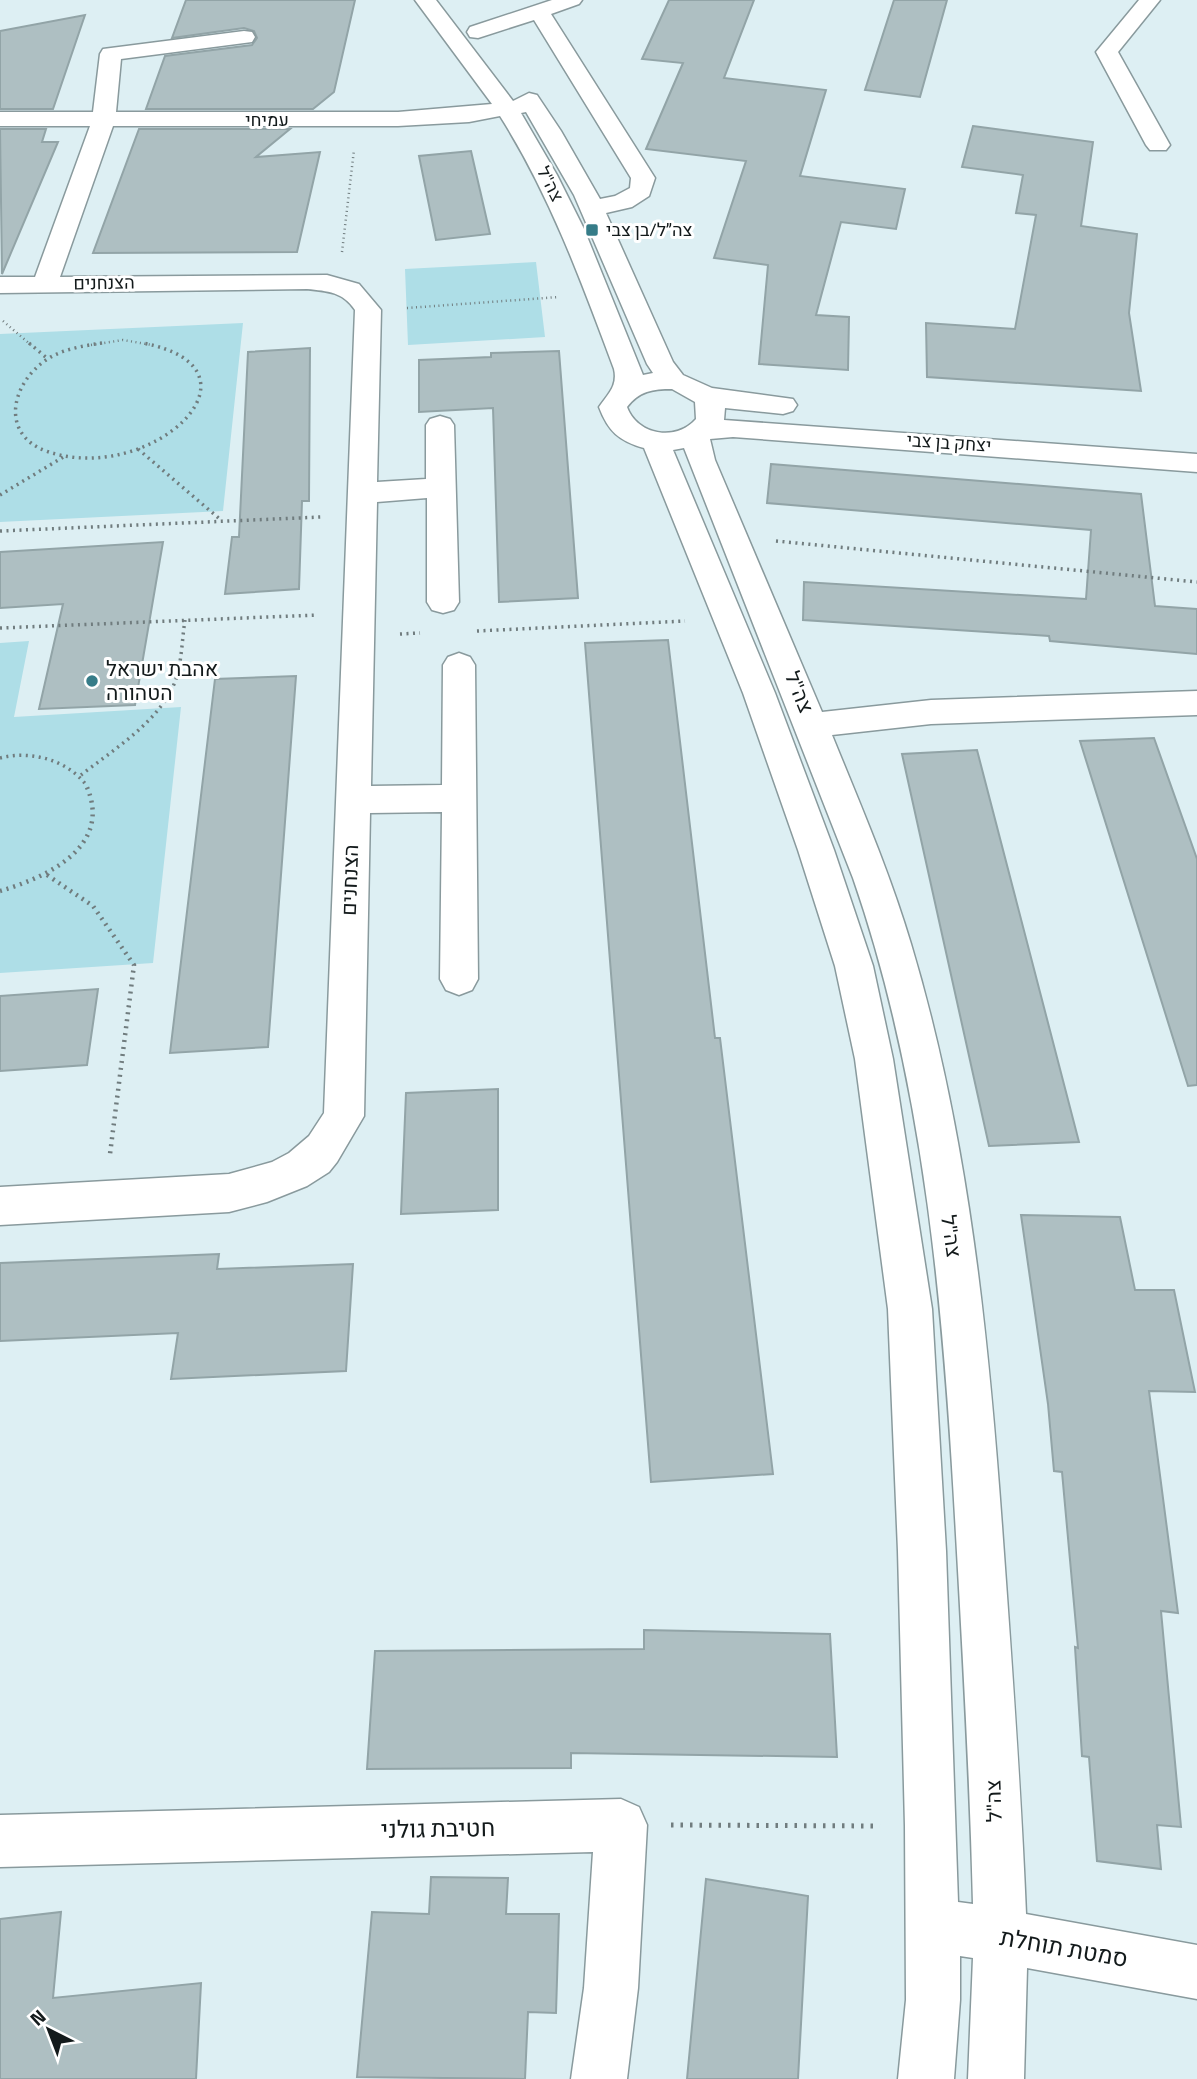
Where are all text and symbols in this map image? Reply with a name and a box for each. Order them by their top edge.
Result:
street label: עמיחי [245,106,289,133]
street label: צה"ל [530,161,571,206]
place label: צה״ל/בן צבי [606,216,693,243]
marker: צה״ל/בן צבי [584,222,600,238]
street label: הצנחנים [73,268,135,297]
street label: יצחק בן צבי [906,426,992,459]
place label: אהבת ישראל הטהורה [106,652,218,708]
street label: צה"ל [777,666,823,717]
marker: אהבת ישראל הטהורה [84,673,100,689]
street label: הצנחנים [332,844,366,916]
street label: צה"ל [933,1213,971,1259]
street label: צה"ל [976,1779,1010,1823]
street label: חטיבת גולני [381,1809,495,1847]
street label: סמטת תוחלת [997,1918,1131,1976]
north arrow [14,1995,84,2065]
text: N [23,2002,52,2032]

